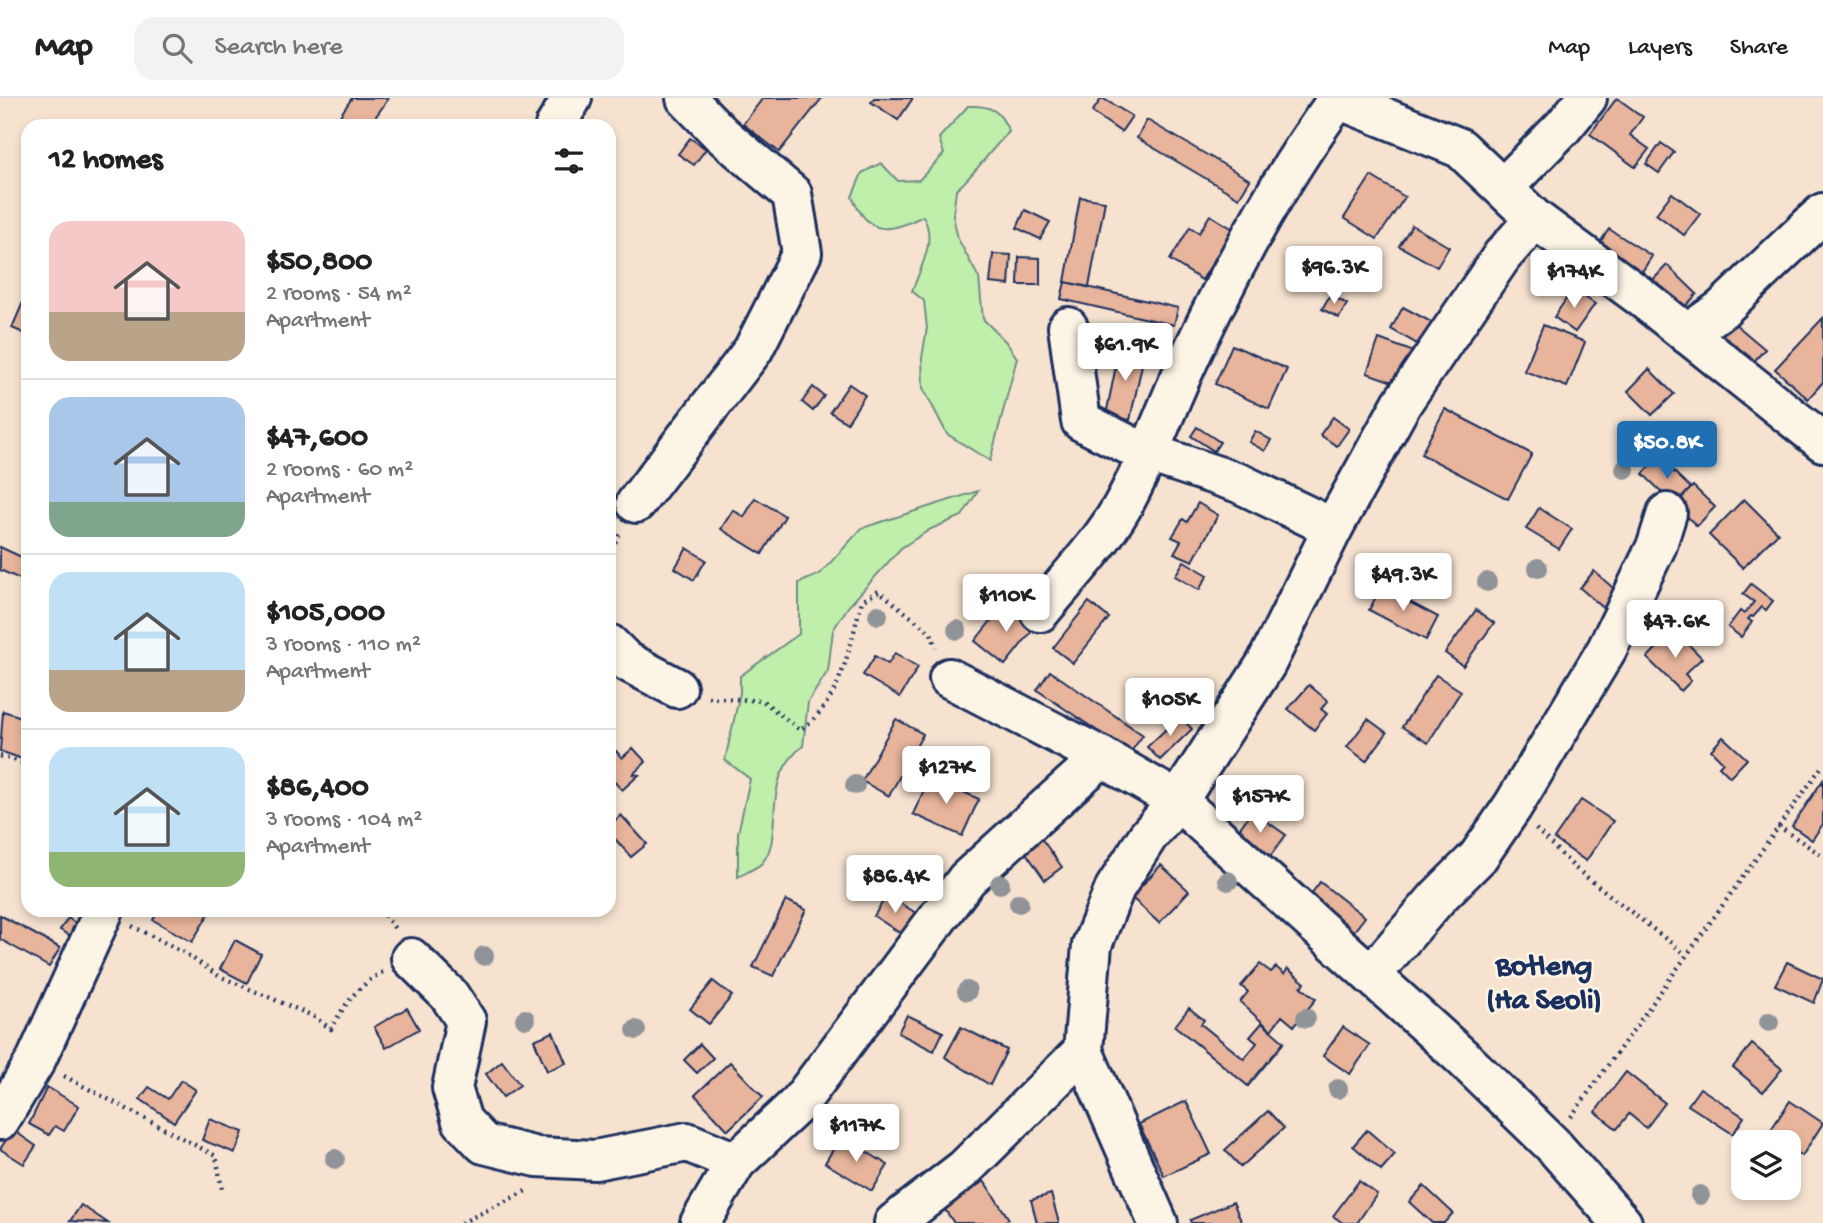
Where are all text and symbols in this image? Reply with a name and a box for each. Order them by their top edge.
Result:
search box [134,17,624,80]
text: Map [35,29,92,67]
icon: search [158,29,196,67]
text: Search here [214,33,343,64]
text: Map [1548,34,1590,63]
text: Layers [1628,34,1692,63]
text: Share [1730,34,1788,63]
icon: filters [550,142,588,180]
text: 12 homes [49,144,162,179]
text: $50,800 [266,246,372,281]
pin: $96.3K [1277,246,1391,306]
icon: home [105,249,189,333]
pin: $174K [1525,250,1623,310]
text: $96.3K [1301,255,1367,282]
text: $174K [1546,259,1602,286]
text: 2 rooms · 54 m² [266,281,412,308]
text: Apartment [266,308,370,335]
pin: $61.9K [1068,324,1182,383]
text: $61.9K [1094,332,1156,359]
text: $47,600 [266,422,368,457]
pin: $50.8K [1610,422,1724,481]
icon: home [105,425,189,509]
text: $50.8K [1633,430,1701,457]
text: 2 rooms · 60 m² [266,457,413,484]
text: Apartment [266,484,370,511]
pin: $49.3K [1346,554,1460,613]
text: $49.3K [1371,562,1435,589]
pin: $110K [957,574,1055,634]
text: $110K [979,583,1033,610]
text: $105,000 [266,597,385,632]
icon: home [105,600,189,684]
pin: $47.6K [1618,601,1732,660]
text: $47.6K [1643,609,1707,636]
text: 3 rooms · 110 m² [266,632,421,659]
text: Apartment [266,659,370,686]
pin: $105K [1121,678,1219,738]
text: $105K [1141,687,1199,714]
pin: $127K [897,746,995,806]
text: $127K [918,755,974,782]
text: $86,400 [266,772,369,807]
icon: home [105,775,189,859]
pin: $157K [1211,776,1309,835]
text: $157K [1232,784,1288,811]
text: 3 rooms · 104 m² [266,807,422,834]
text: Apartment [266,834,370,861]
pin: $86.4K [838,856,952,915]
text: $86.4K [862,864,928,891]
district label: Botleng (Ha Seoli) [1486,951,1602,1020]
pin: $117K [807,1104,905,1164]
text: $117K [829,1113,883,1140]
map controls [1731,1130,1801,1200]
button: layers [1731,1130,1801,1200]

